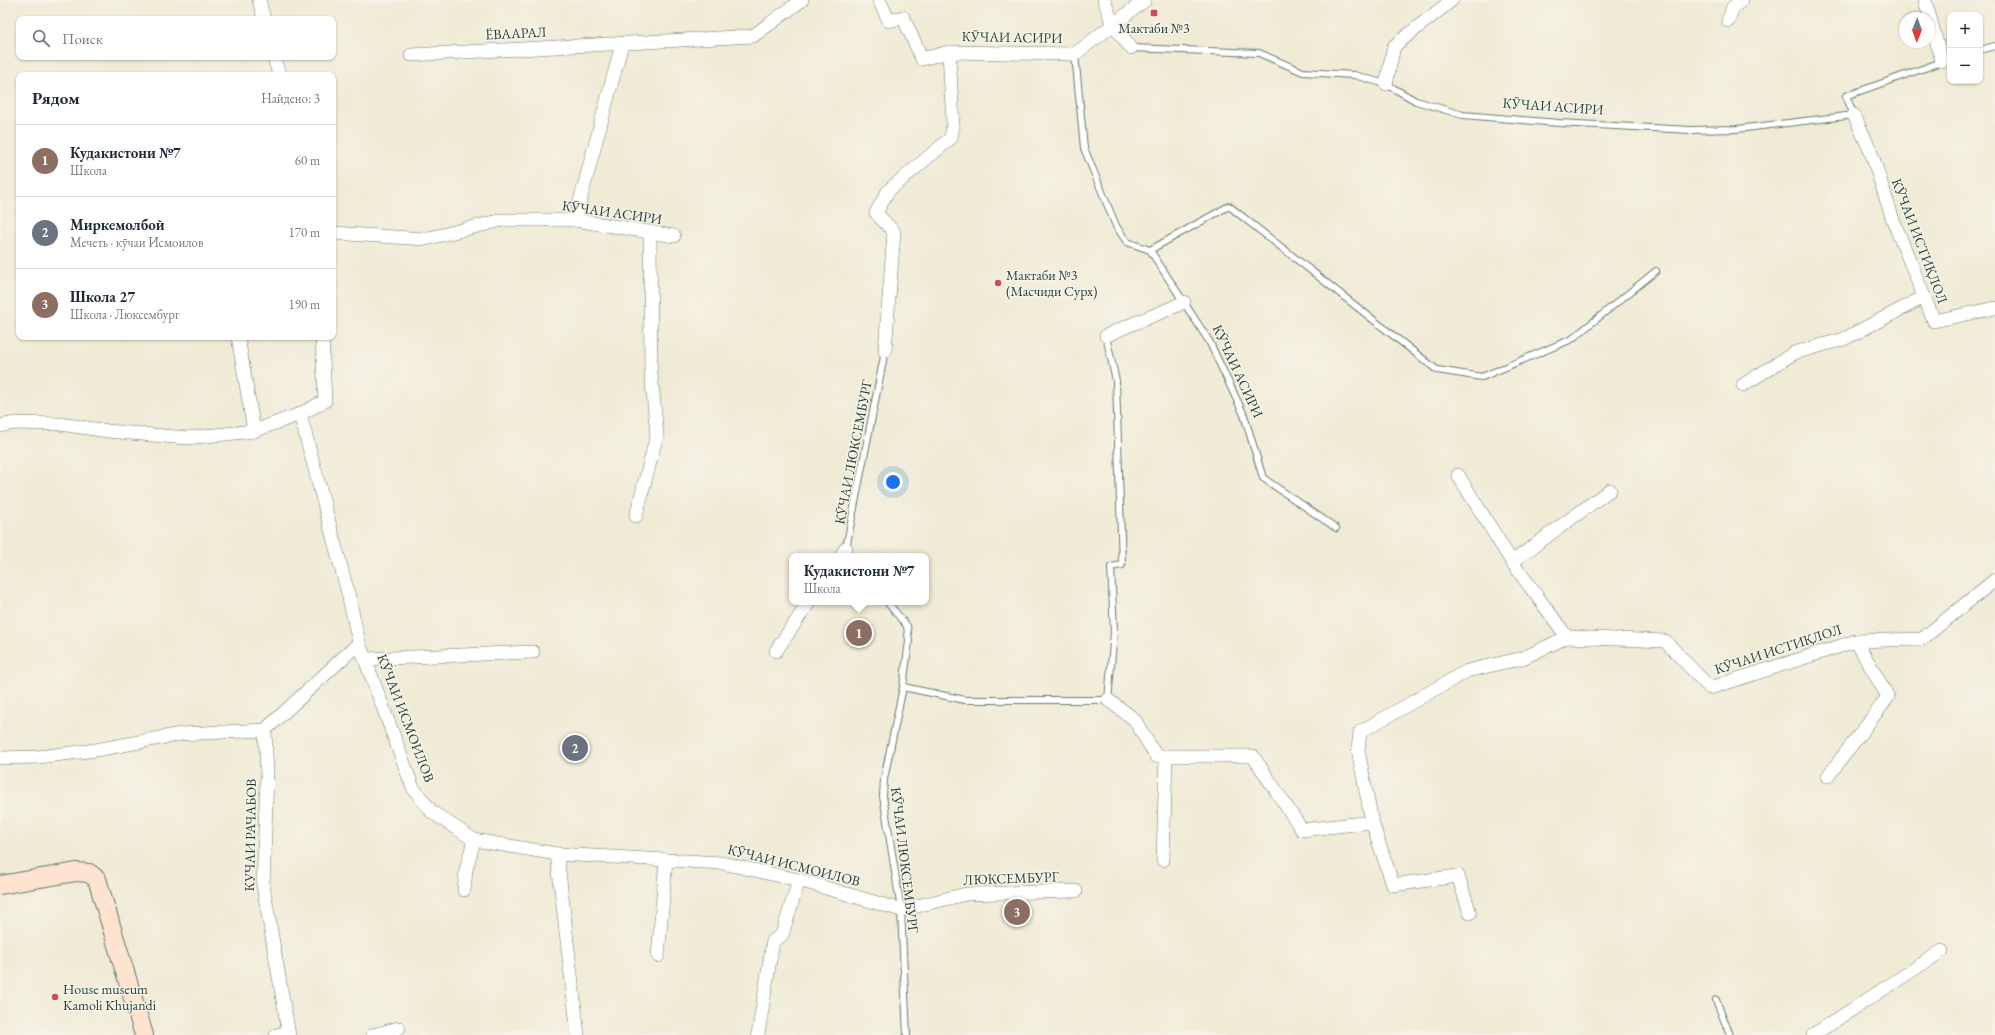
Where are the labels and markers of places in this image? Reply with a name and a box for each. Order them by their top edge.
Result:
marker: Мактаби №3 [1149,8,1159,18]
place label: Мактаби №3 [1118,19,1190,37]
place label: Мактаби №3 (Масчиди Сурх) [1006,266,1097,300]
marker: Мактаби №3 (Масчиди Сурх) [993,278,1003,288]
pin: 1 [846,618,872,648]
pin: 2 [562,733,588,763]
pin: 3 [1004,897,1030,927]
place label: House museum Kamoli Khujandi [63,980,157,1014]
marker: House museum Kamoli Khujandi [50,992,60,1002]

